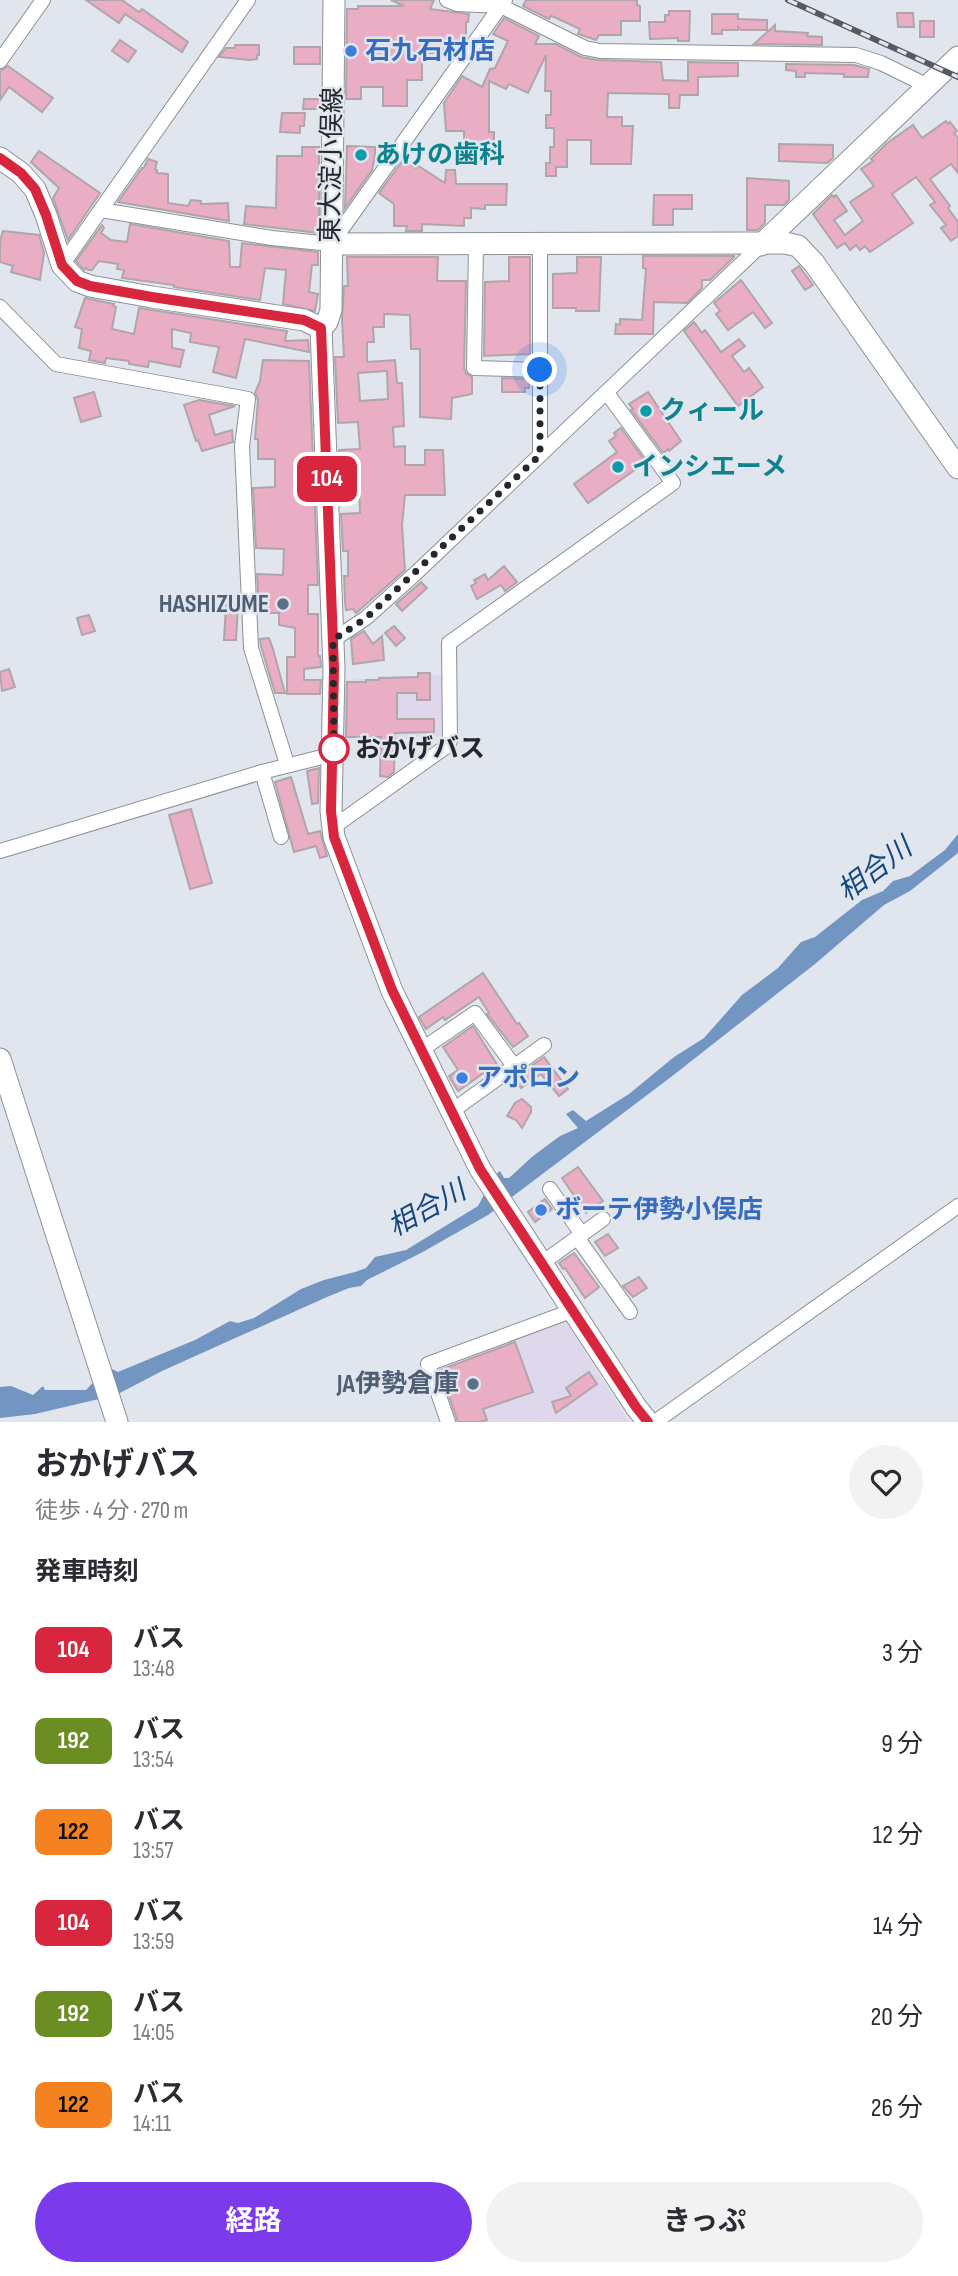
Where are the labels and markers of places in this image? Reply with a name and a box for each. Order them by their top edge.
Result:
place label: 石九石材店 [365,36,495,67]
marker: 石九石材店 [343,43,359,59]
place label: あけの歯科 [375,140,505,171]
marker: あけの歯科 [353,147,369,163]
place label: クィール [660,396,764,427]
marker: クィール [638,403,654,419]
place label: インシエーメ [632,452,787,483]
marker: インシエーメ [610,459,626,475]
place label: HASHIZUME [159,589,269,620]
marker: HASHIZUME [275,596,291,612]
marker: おかげバス [319,734,349,764]
place label: おかげバス [355,734,485,765]
place label: アポロン [476,1063,580,1094]
marker: アポロン [454,1070,470,1086]
place label: ボーテ伊勢小俣店 [555,1195,763,1226]
marker: ボーテ伊勢小俣店 [533,1202,549,1218]
place label: JA伊勢倉庫 [336,1369,459,1400]
marker: JA伊勢倉庫 [465,1376,481,1392]

